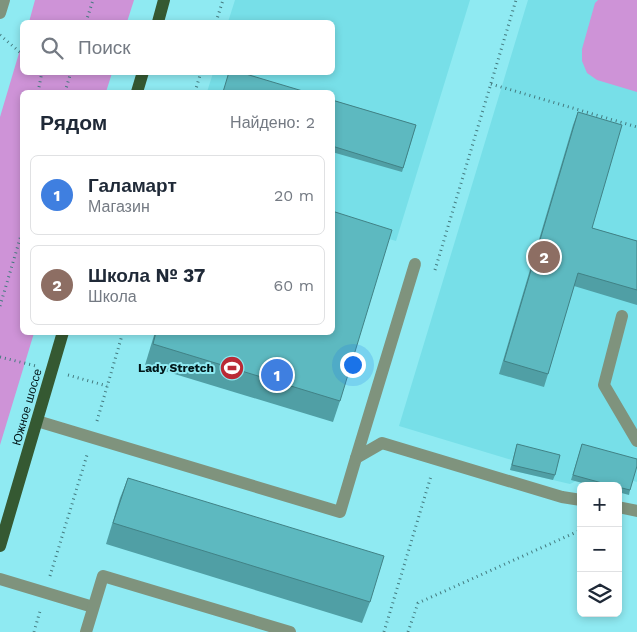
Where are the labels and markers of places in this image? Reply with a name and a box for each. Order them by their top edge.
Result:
pin: 2 [528,238,560,276]
sports icon: Lady Stretch [219,355,245,381]
pin: 1 [261,356,293,394]
place label: Lady Stretch [138,361,214,375]

